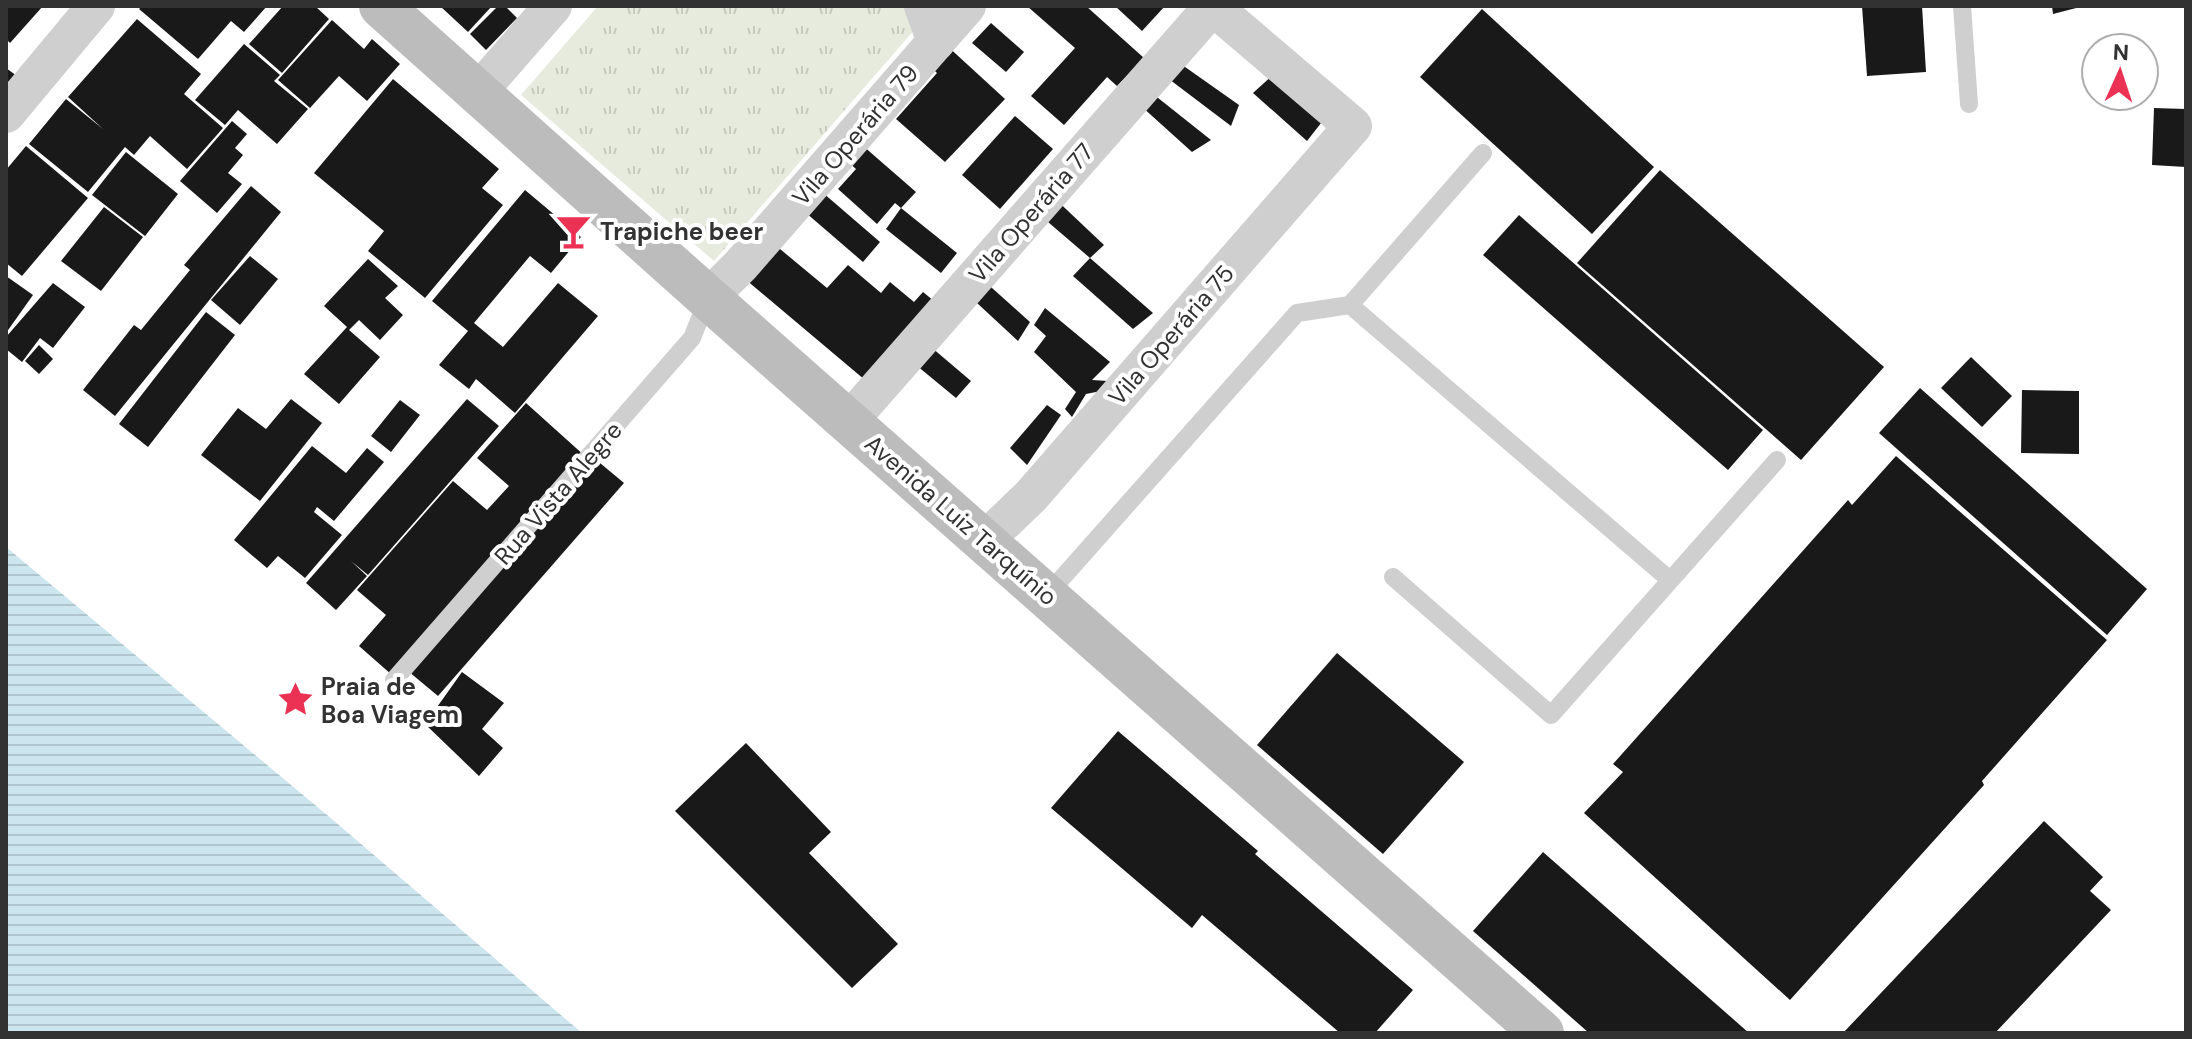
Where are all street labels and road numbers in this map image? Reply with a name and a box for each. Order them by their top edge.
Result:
street label: Vila Operária 79 [785,58,925,212]
street label: Vila Operária 77 [962,137,1100,289]
street label: Vila Operária 75 [1101,258,1241,412]
street label: Rua Vista Alegre [487,415,629,571]
street label: Avenida Luiz Tarquínio [858,428,1064,612]

